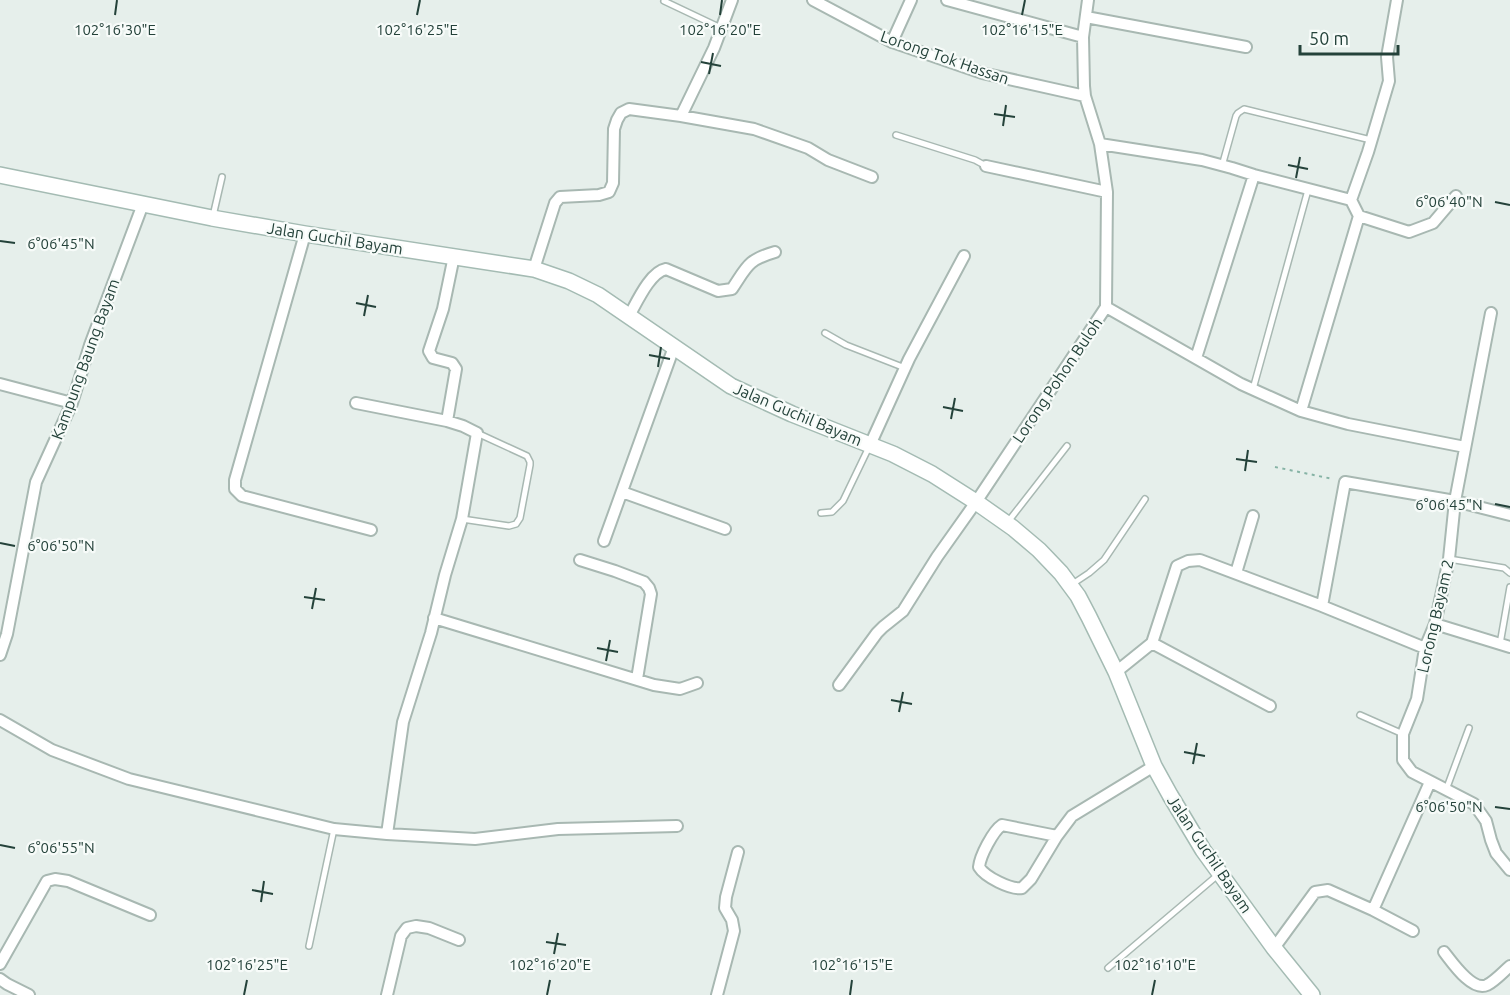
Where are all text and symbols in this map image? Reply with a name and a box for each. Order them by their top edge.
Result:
scale bar [1300,18,1398,56]
text: 102°16'30"E [74,21,156,38]
text: 102°16'25"E [376,21,458,38]
text: 102°16'20"E [679,21,761,38]
text: 102°16'15"E [981,21,1063,38]
street label: Lorong Tok Hassan [878,27,1012,87]
text: 50 m [1309,28,1349,48]
text: 6°06'40"N [1415,193,1483,210]
street label: Jalan Guchil Bayam [266,218,404,258]
text: 6°06'45"N [27,235,95,252]
street label: Kampung Baung Bayam [47,276,123,442]
street label: Lorong Pohon Buloh [1008,314,1106,446]
street label: Jalan Guchil Bayam [731,379,865,449]
text: 6°06'45"N [1415,496,1483,513]
text: 6°06'50"N [27,537,95,554]
street label: Lorong Bayam 2 [1413,558,1457,674]
street label: Jalan Guchil Bayam [1164,792,1256,916]
text: 6°06'50"N [1415,798,1483,815]
text: 6°06'55"N [27,839,95,856]
text: 102°16'25"E [206,956,288,973]
text: 102°16'20"E [509,956,591,973]
text: 102°16'15"E [811,956,893,973]
text: 102°16'10"E [1114,956,1196,973]

